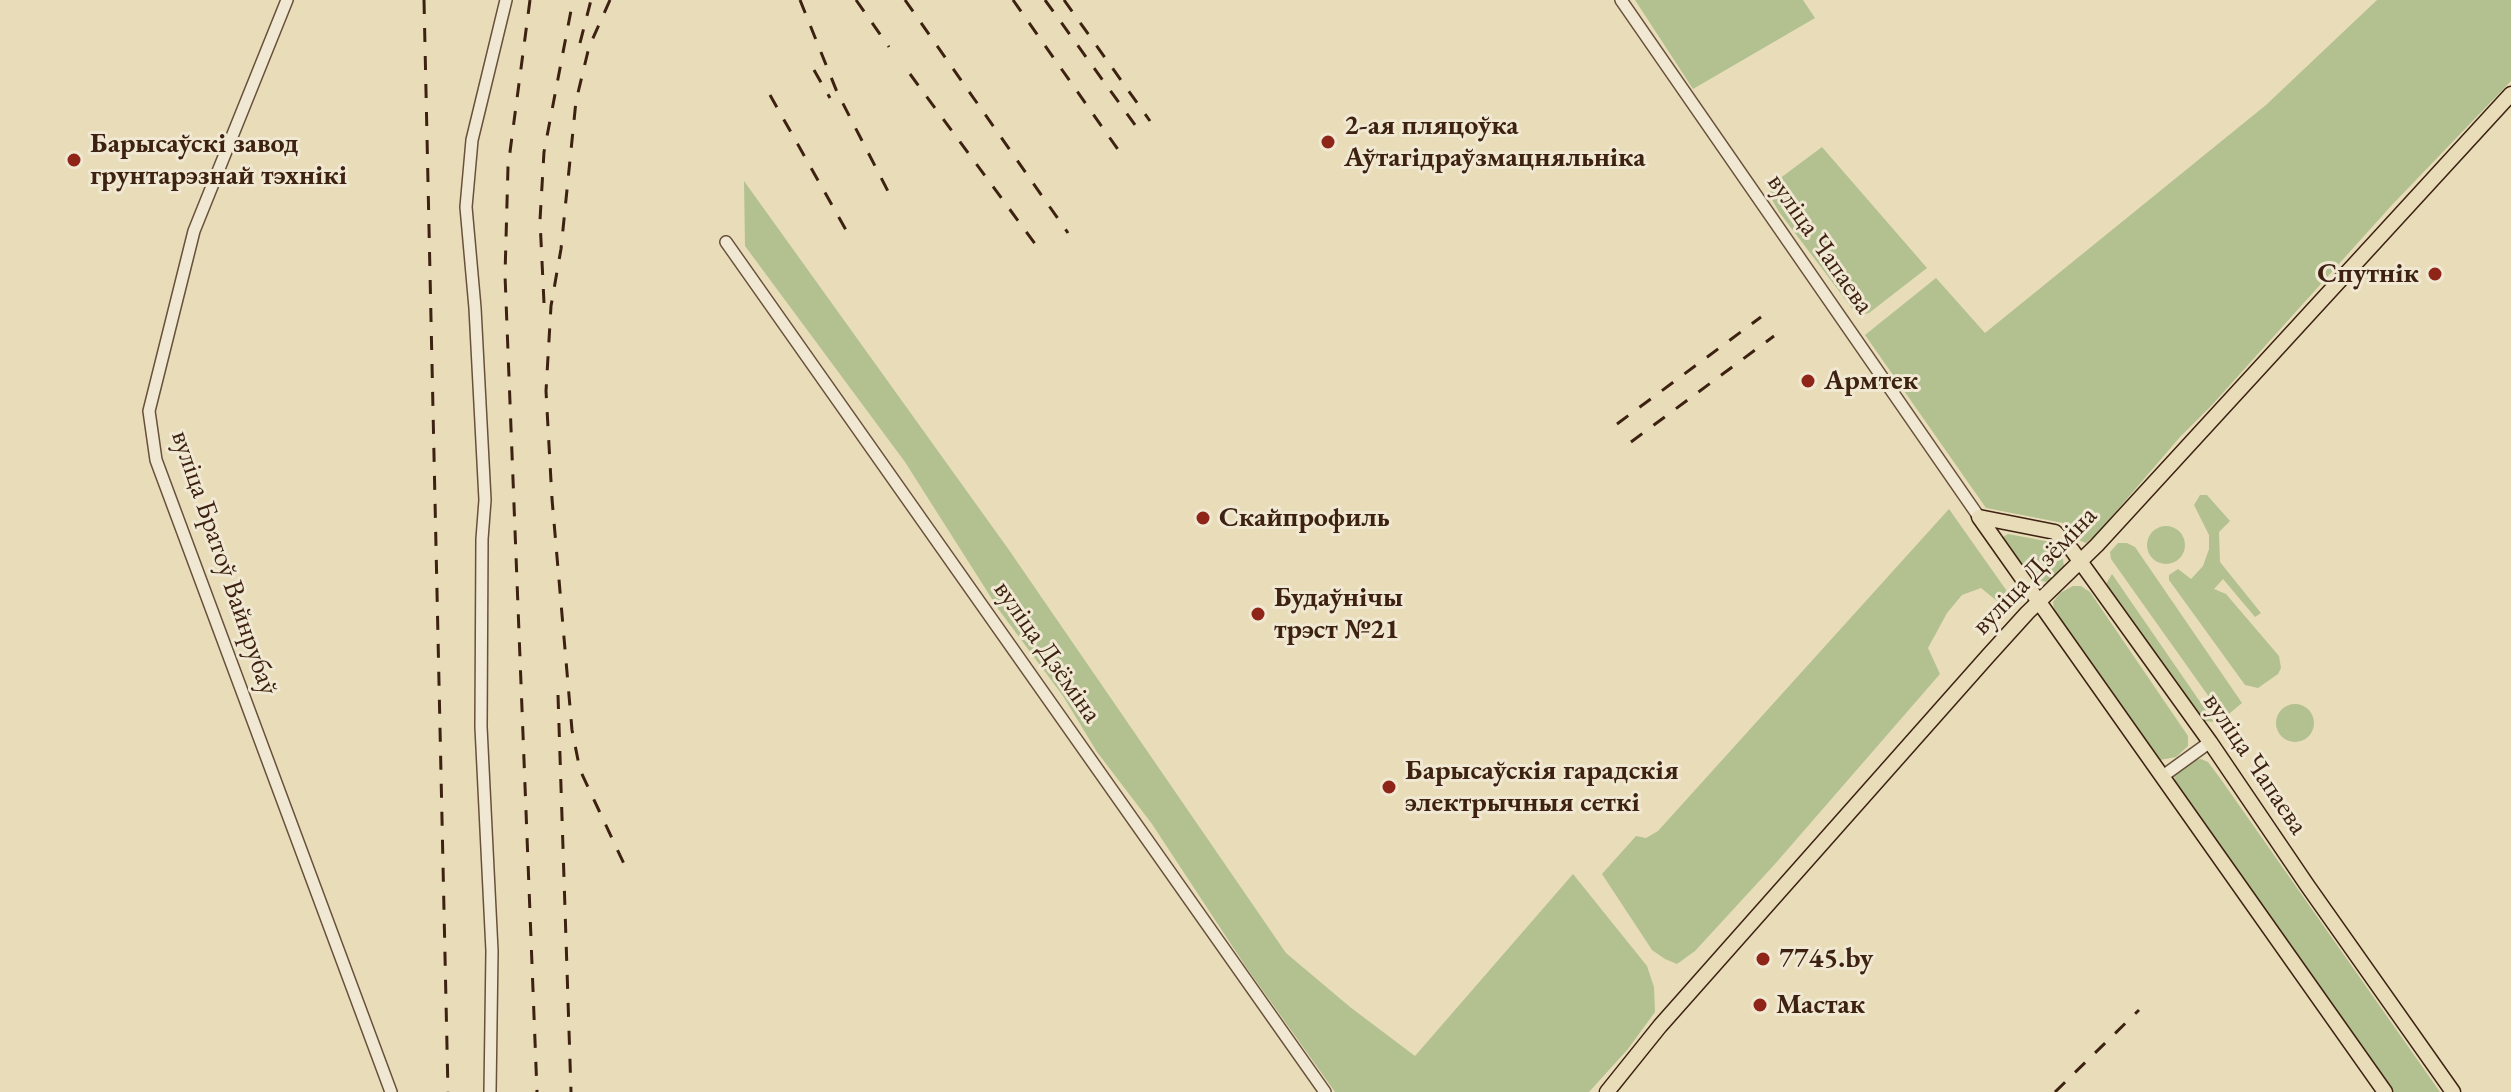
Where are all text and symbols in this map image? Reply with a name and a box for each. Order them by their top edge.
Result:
place label: 2-ая пляцоўка Аўтагідраўзмацняльніка [1344,109,1645,175]
place label: Барысаўскі завод грунтарэзнай тэхнікі [90,127,347,193]
marker: 2-ая пляцоўка Аўтагідраўзмацняльніка [1319,133,1337,151]
marker: Барысаўскі завод грунтарэзнай тэхнікі [65,151,83,169]
street label: вуліца Чапаева [1759,167,1881,321]
place label: Спутнік [2317,257,2419,291]
marker: Спутнік [2426,265,2444,283]
place label: Армтек [1824,364,1918,398]
marker: Армтек [1799,372,1817,390]
street label: вуліца Братоў Вайнрубаў [163,426,285,700]
street label: вуліца Дзёміна [1965,500,2105,642]
place label: Скайпрофиль [1219,501,1390,535]
marker: Скайпрофиль [1194,509,1212,527]
street label: вуліца Дзёміна [986,574,1108,730]
place label: Будаўнічы трэст №21 [1274,581,1403,647]
marker: Будаўнічы трэст №21 [1249,605,1267,623]
street label: вуліца Чапаева [2195,687,2315,841]
place label: Барысаўскія гарадскія электрычныя сеткі [1405,754,1679,820]
marker: Барысаўскія гарадскія электрычныя сеткі [1380,778,1398,796]
place label: 7745.by [1779,942,1873,976]
marker: 7745.by [1754,950,1772,968]
place label: Мастак [1776,988,1865,1022]
marker: Мастак [1751,996,1769,1014]

